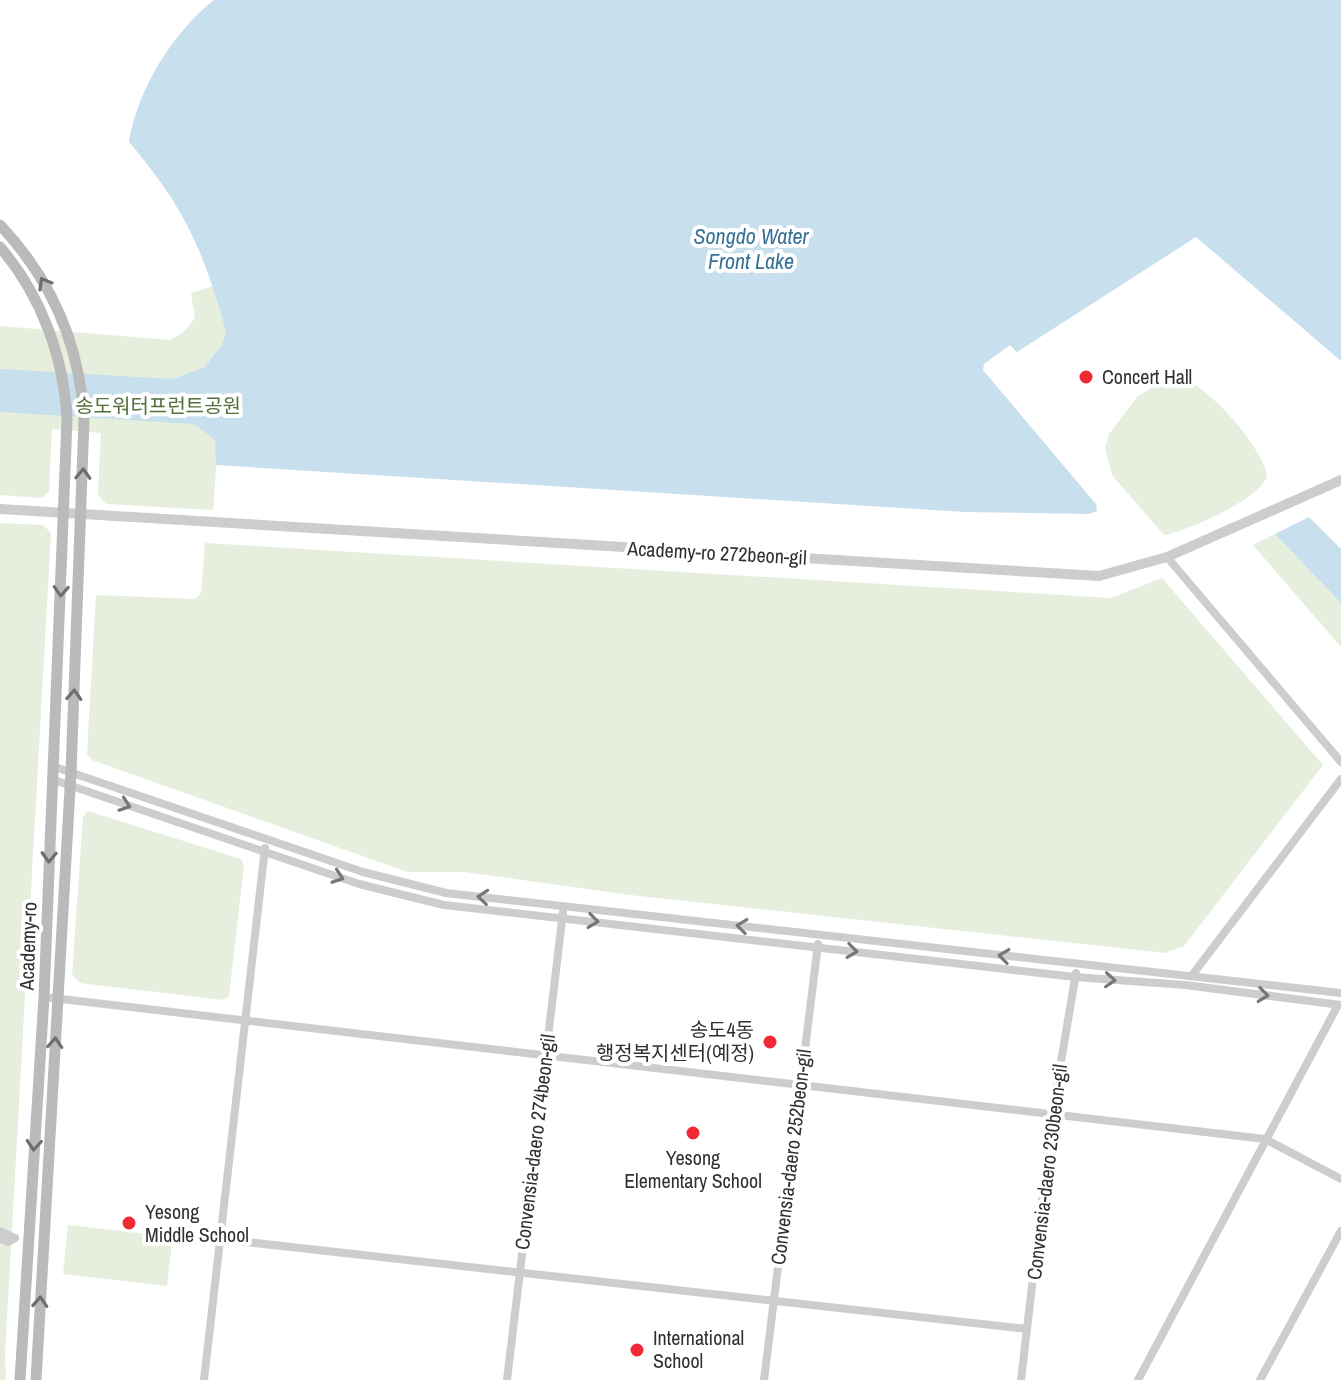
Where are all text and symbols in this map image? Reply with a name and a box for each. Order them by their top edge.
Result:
water label: Songdo Water Front Lake [694,221,809,276]
one-way arrow [38,277,54,291]
place label: Concert Hall [1102,363,1192,390]
marker: Concert Hall [1077,368,1095,386]
park label: 송도워터프런트공원 [75,392,241,419]
one-way arrow [75,467,92,480]
street label: Academy-ro 272beon-gil [626,534,807,571]
one-way arrow [53,585,70,598]
one-way arrow [66,688,83,701]
one-way arrow [117,795,131,811]
one-way arrow [40,851,57,864]
one-way arrow [330,868,344,884]
one-way arrow [476,888,489,905]
street label: Academy-ro [12,901,43,992]
one-way arrow [587,912,600,929]
one-way arrow [735,917,748,934]
one-way arrow [846,943,859,960]
one-way arrow [997,948,1010,965]
one-way arrow [1104,971,1117,988]
one-way arrow [1256,986,1270,1003]
place label: 송도4동 행정복지센터(예정) [596,1016,754,1066]
street label: Convensia-daero 274beon-gil [508,1033,561,1251]
marker: 송도4동 행정복지센터(예정) [761,1033,779,1051]
one-way arrow [46,1036,63,1049]
street label: Convensia-daero 252beon-gil [764,1048,817,1266]
street label: Convensia-daero 230beon-gil [1020,1063,1073,1281]
marker: Yesong Elementary School [684,1124,702,1142]
one-way arrow [26,1139,43,1152]
place label: Yesong Elementary School [624,1144,762,1194]
place label: Yesong Middle School [145,1198,249,1248]
marker: Yesong Middle School [120,1214,138,1232]
one-way arrow [31,1295,48,1308]
place label: International School [653,1324,744,1374]
marker: International School [628,1341,646,1359]

